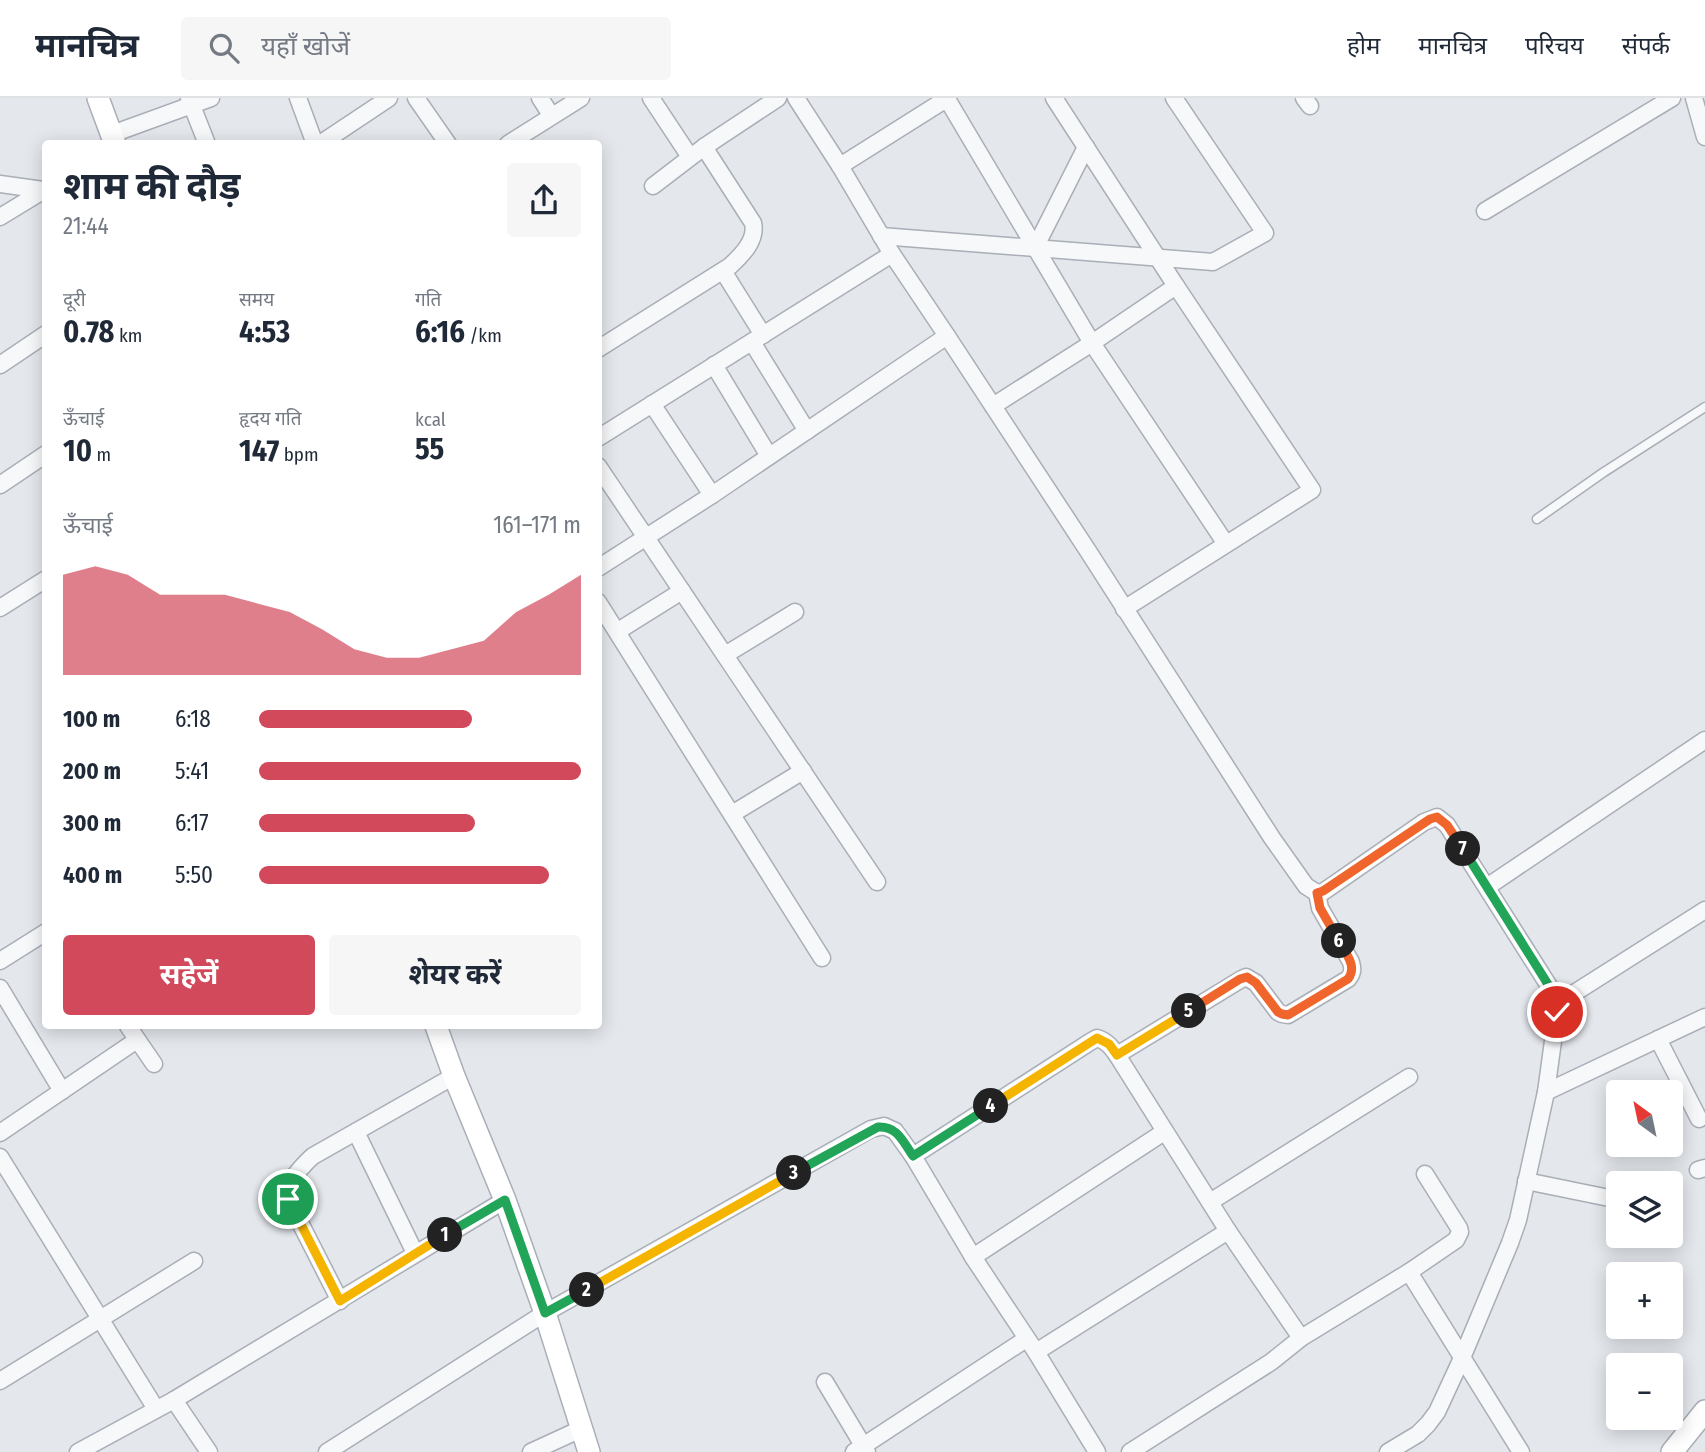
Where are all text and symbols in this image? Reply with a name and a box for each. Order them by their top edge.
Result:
search box [181,17,671,80]
text: मानचित्र [35,26,139,66]
icon: search [205,29,243,67]
text: यहाँ खोजें [261,31,350,62]
text: होम [1347,32,1380,60]
text: मानचित्र [1418,32,1487,60]
text: परिचय [1525,32,1584,60]
text: संपर्क [1622,32,1670,60]
text: शाम की दौड़ [63,163,241,209]
button: share [507,163,581,237]
text: 21:44 [63,212,109,240]
text: दूरी [63,288,86,311]
text: समय [239,288,274,311]
text: गति [415,288,441,311]
text: 0.78 [63,314,114,350]
text: 4:53 [239,314,290,350]
text: 6:16 [415,314,465,350]
text: km [114,324,142,347]
text: /km [465,324,502,347]
text: ऊँचाई [63,407,104,430]
text: हृदय गति [239,407,301,430]
text: kcal [415,408,446,431]
text: 55 [415,431,444,467]
text: 10 [63,433,92,469]
text: 147 [239,433,279,469]
text: m [92,443,111,466]
text: bpm [279,443,319,466]
text: ऊँचाई [63,511,113,539]
text: 161–171 m [493,511,581,539]
text: 100 m [63,705,120,733]
text: 6:18 [175,705,211,733]
text: 200 m [63,757,121,785]
text: 5:41 [175,757,209,785]
text: 300 m [63,809,121,837]
text: 6:17 [175,809,209,837]
pin: 7 [1446,832,1480,866]
text: 7 [1458,837,1467,860]
text: 400 m [63,861,122,889]
text: 5:50 [175,861,213,889]
pin: 6 [1322,924,1356,958]
text: 6 [1334,929,1343,952]
button: सहेजें [63,935,315,1015]
button: शेयर करें [329,935,581,1015]
pin [1527,982,1587,1042]
pin: 5 [1172,993,1206,1028]
icon: check [1538,993,1576,1031]
text: 5 [1184,999,1193,1022]
north arrow [1606,1080,1684,1157]
map controls [1606,1080,1683,1430]
pin: 4 [974,1088,1009,1124]
text: 4 [986,1094,995,1117]
pin: 3 [776,1156,812,1190]
text: 3 [789,1161,798,1184]
pin [258,1169,318,1229]
button: layers [1606,1171,1683,1248]
icon: arrive [269,1180,307,1218]
pin: 1 [428,1218,462,1252]
text: 1 [440,1223,449,1246]
button: + [1606,1262,1683,1339]
pin: 2 [570,1272,604,1308]
text: 2 [582,1278,591,1301]
button: − [1606,1353,1683,1430]

